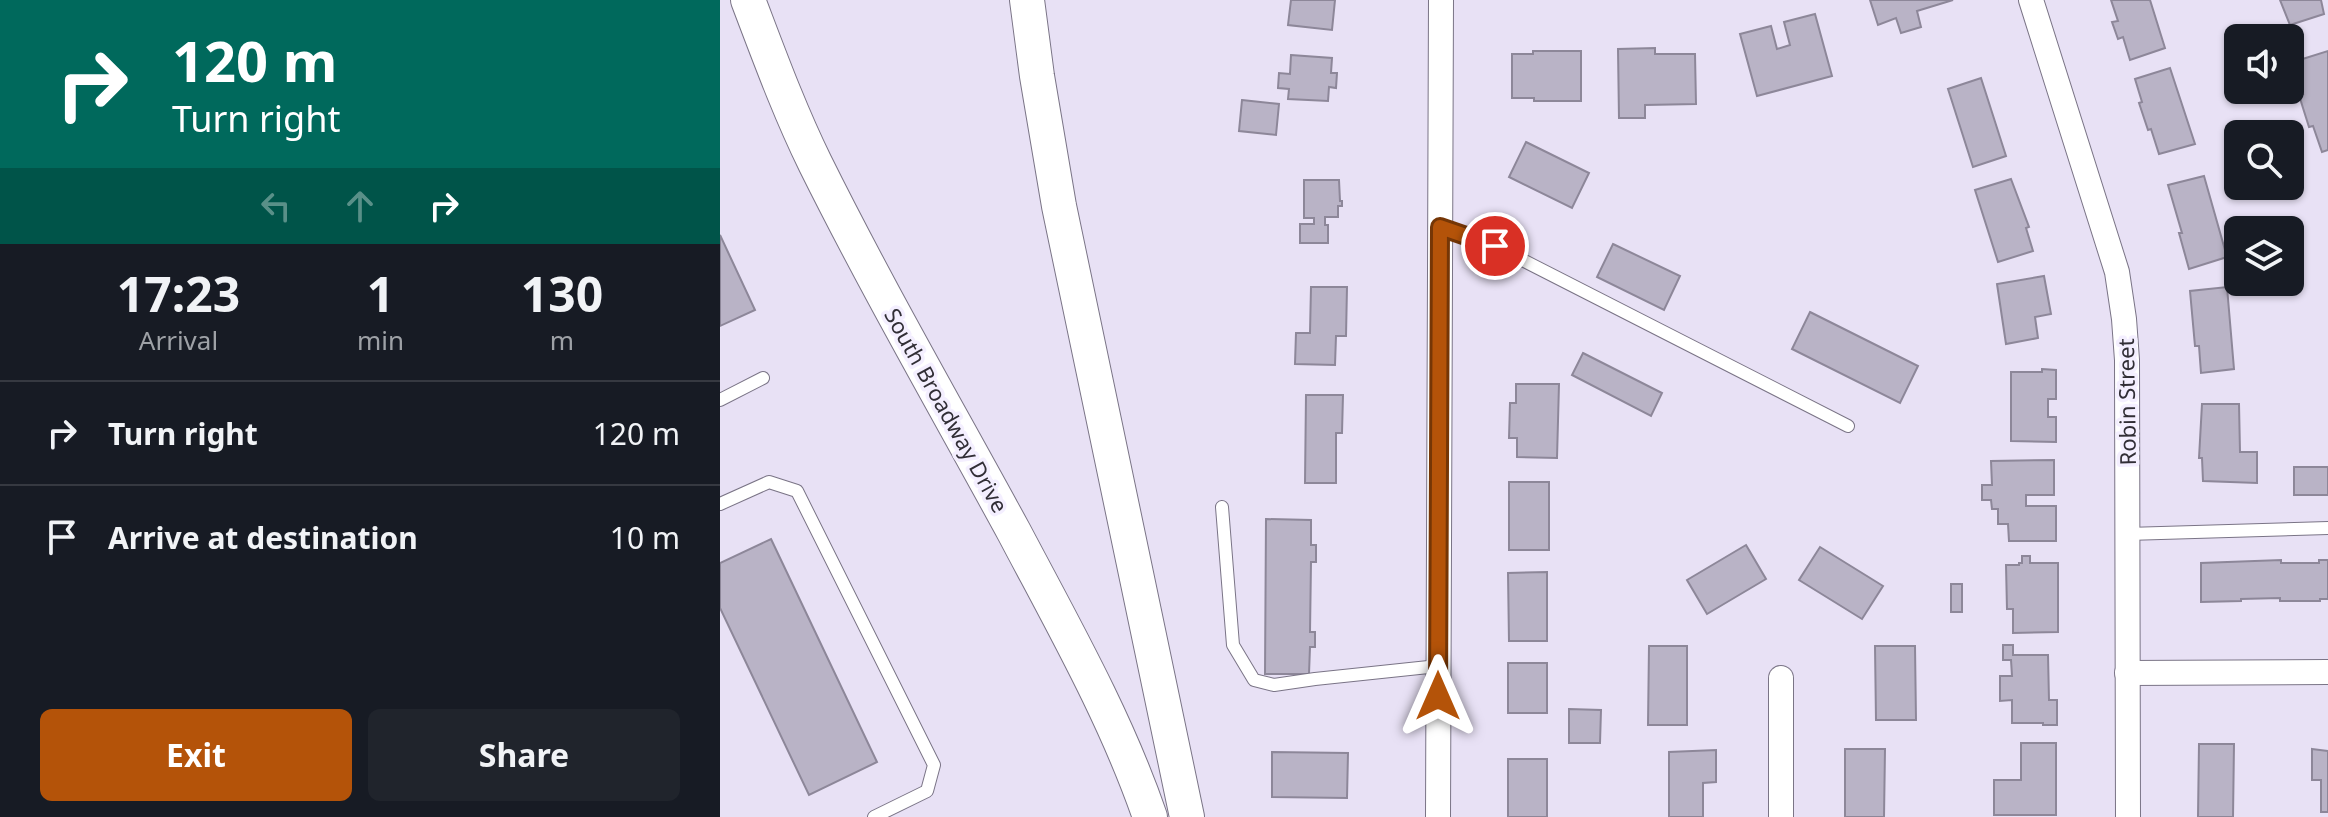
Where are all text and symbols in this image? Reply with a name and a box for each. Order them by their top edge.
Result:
text: 120 m [172,22,337,98]
map controls [2224,24,2304,296]
button: sound [2224,24,2304,104]
icon: right [40,32,144,136]
text: Turn right [172,94,340,143]
button: search [2224,120,2304,200]
icon: left [254,184,298,228]
icon: ahead [338,184,382,228]
icon: right [422,184,466,228]
pin [1461,212,1529,280]
button: layers [2224,216,2304,296]
icon: arrive [1473,224,1517,268]
text: 17:23 [117,261,240,326]
text: 1 [367,261,394,326]
text: 130 [521,261,603,326]
street label: South Broadway Drive [878,302,1016,518]
text: Arrival [139,322,218,358]
text: min [357,322,404,358]
text: m [550,322,574,358]
street label: Robin Street [2110,338,2142,466]
icon: right [40,411,84,455]
text: Turn right [108,413,258,454]
text: 120 m [593,413,680,454]
icon: arrive [40,515,84,559]
text: Arrive at destination [108,517,418,558]
text: 10 m [610,517,680,558]
position arrow [1396,654,1480,738]
button: Exit [40,709,352,801]
button: Share [368,709,680,801]

